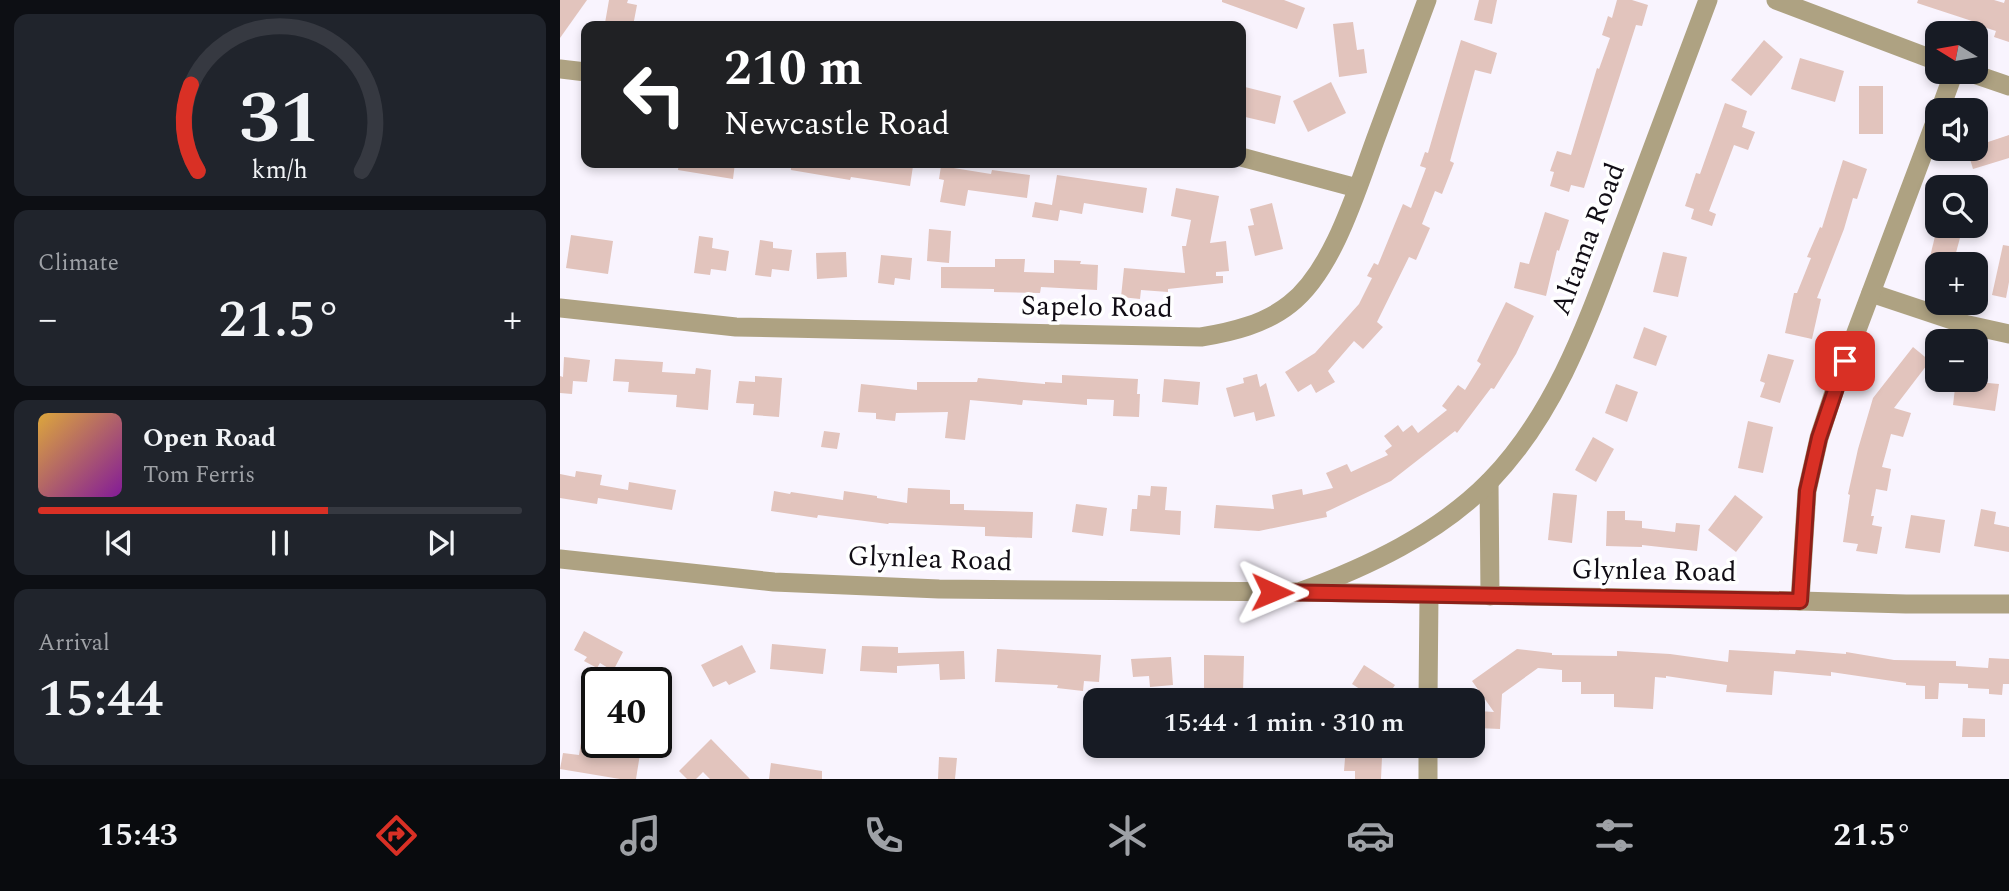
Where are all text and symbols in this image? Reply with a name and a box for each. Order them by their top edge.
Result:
north arrow [1925,21,1988,84]
map controls [1925,21,1988,392]
text: 210 m [724,32,863,107]
icon: left [609,49,700,140]
text: 31 [239,64,321,175]
button: sound [1925,98,1988,161]
text: Newcastle Road [724,100,950,149]
text: km/h [252,152,308,190]
street label: Altama Road [1539,156,1637,322]
button: search [1925,175,1988,238]
text: Climate [38,246,119,281]
button: + [1925,252,1988,315]
text: 21.5° [218,281,342,360]
street label: Sapelo Road [1021,284,1173,330]
text: − [38,291,57,349]
text: + [503,291,522,349]
button: − [1925,329,1988,392]
pin [1815,331,1875,391]
icon: arrive [1826,342,1864,380]
text: Open Road [143,418,276,458]
text: Tom Ferris [143,458,255,493]
icon: previous [100,524,138,562]
icon: pause [261,524,299,562]
icon: next [422,524,460,562]
street label: Glynlea Road [847,535,1013,583]
street label: Glynlea Road [1571,548,1737,594]
position arrow [1235,555,1309,629]
text: Arrival [38,626,110,661]
text: 15:44 [38,660,163,739]
speed limit sign: 40 [581,667,672,758]
text: 15:44 · 1 min · 310 m [1164,703,1404,743]
text: 15:43 [97,811,178,860]
icon: directions [372,811,421,860]
icon: music [616,811,665,860]
icon: phone [859,811,908,860]
icon: climate [1103,811,1152,860]
icon: car [1346,811,1395,860]
icon: filters [1590,811,1639,860]
text: 21.5° [1833,811,1912,860]

